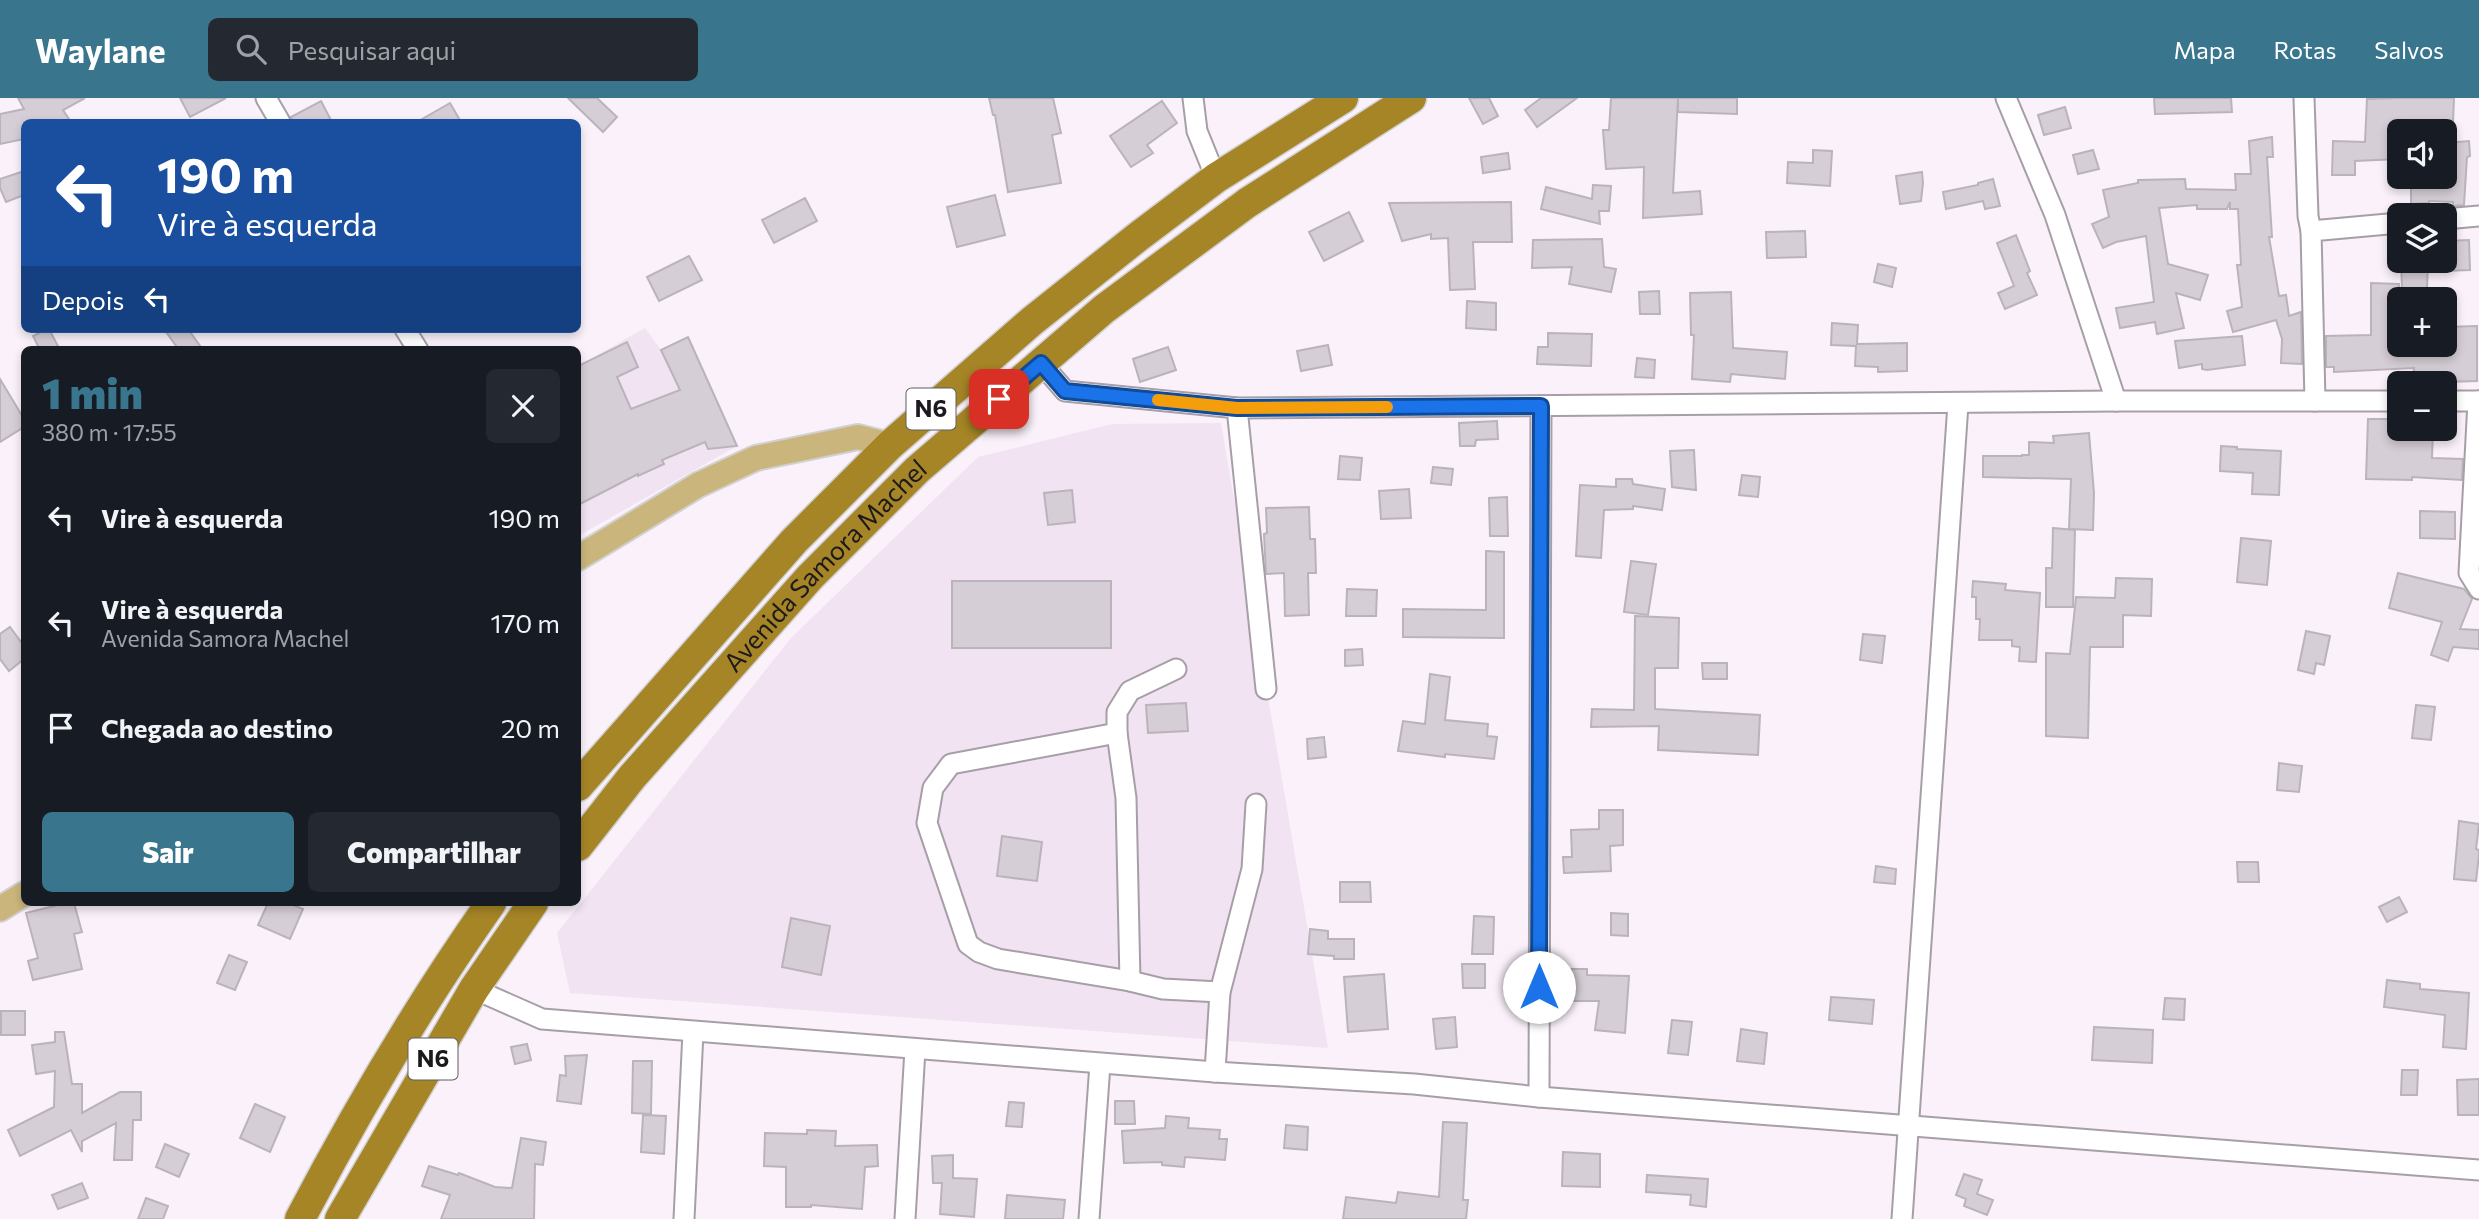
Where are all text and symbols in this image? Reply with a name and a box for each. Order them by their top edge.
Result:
search box [208,18,698,81]
text: Waylane [35,29,166,70]
icon: search [232,30,270,68]
text: Pesquisar aqui [288,34,456,65]
text: Mapa [2174,35,2236,64]
text: Rotas [2274,35,2336,64]
text: Salvos [2374,35,2444,64]
map controls [2387,119,2457,441]
button: sound [2387,119,2457,189]
text: 190 m [157,143,294,203]
icon: left [42,147,133,238]
text: Vire à esquerda [157,203,378,243]
button: layers [2387,203,2457,273]
icon: left [138,280,176,318]
text: Depois [42,284,124,315]
button: + [2387,287,2457,357]
text: 1 min [42,366,143,418]
button: close [486,369,560,443]
pin [969,369,1029,429]
button: − [2387,371,2457,441]
icon: arrive [980,380,1018,418]
road number: N6 [906,388,956,430]
text: 380 m · 17:55 [42,418,177,446]
street label: Avenida Samora Machel [716,452,932,677]
icon: left [42,499,80,537]
text: Vire à esquerda [101,502,283,533]
text: 190 m [488,502,560,533]
text: Vire à esquerda [101,593,283,624]
icon: left [42,604,80,642]
text: 170 m [491,607,560,638]
text: Avenida Samora Machel [101,624,349,652]
icon: arrive [42,709,80,747]
text: Chegada ao destino [101,712,333,743]
text: 20 m [501,712,560,743]
button: Sair [42,812,294,892]
button: Compartilhar [308,812,560,892]
position arrow [1502,950,1576,1024]
road number: N6 [408,1038,458,1079]

